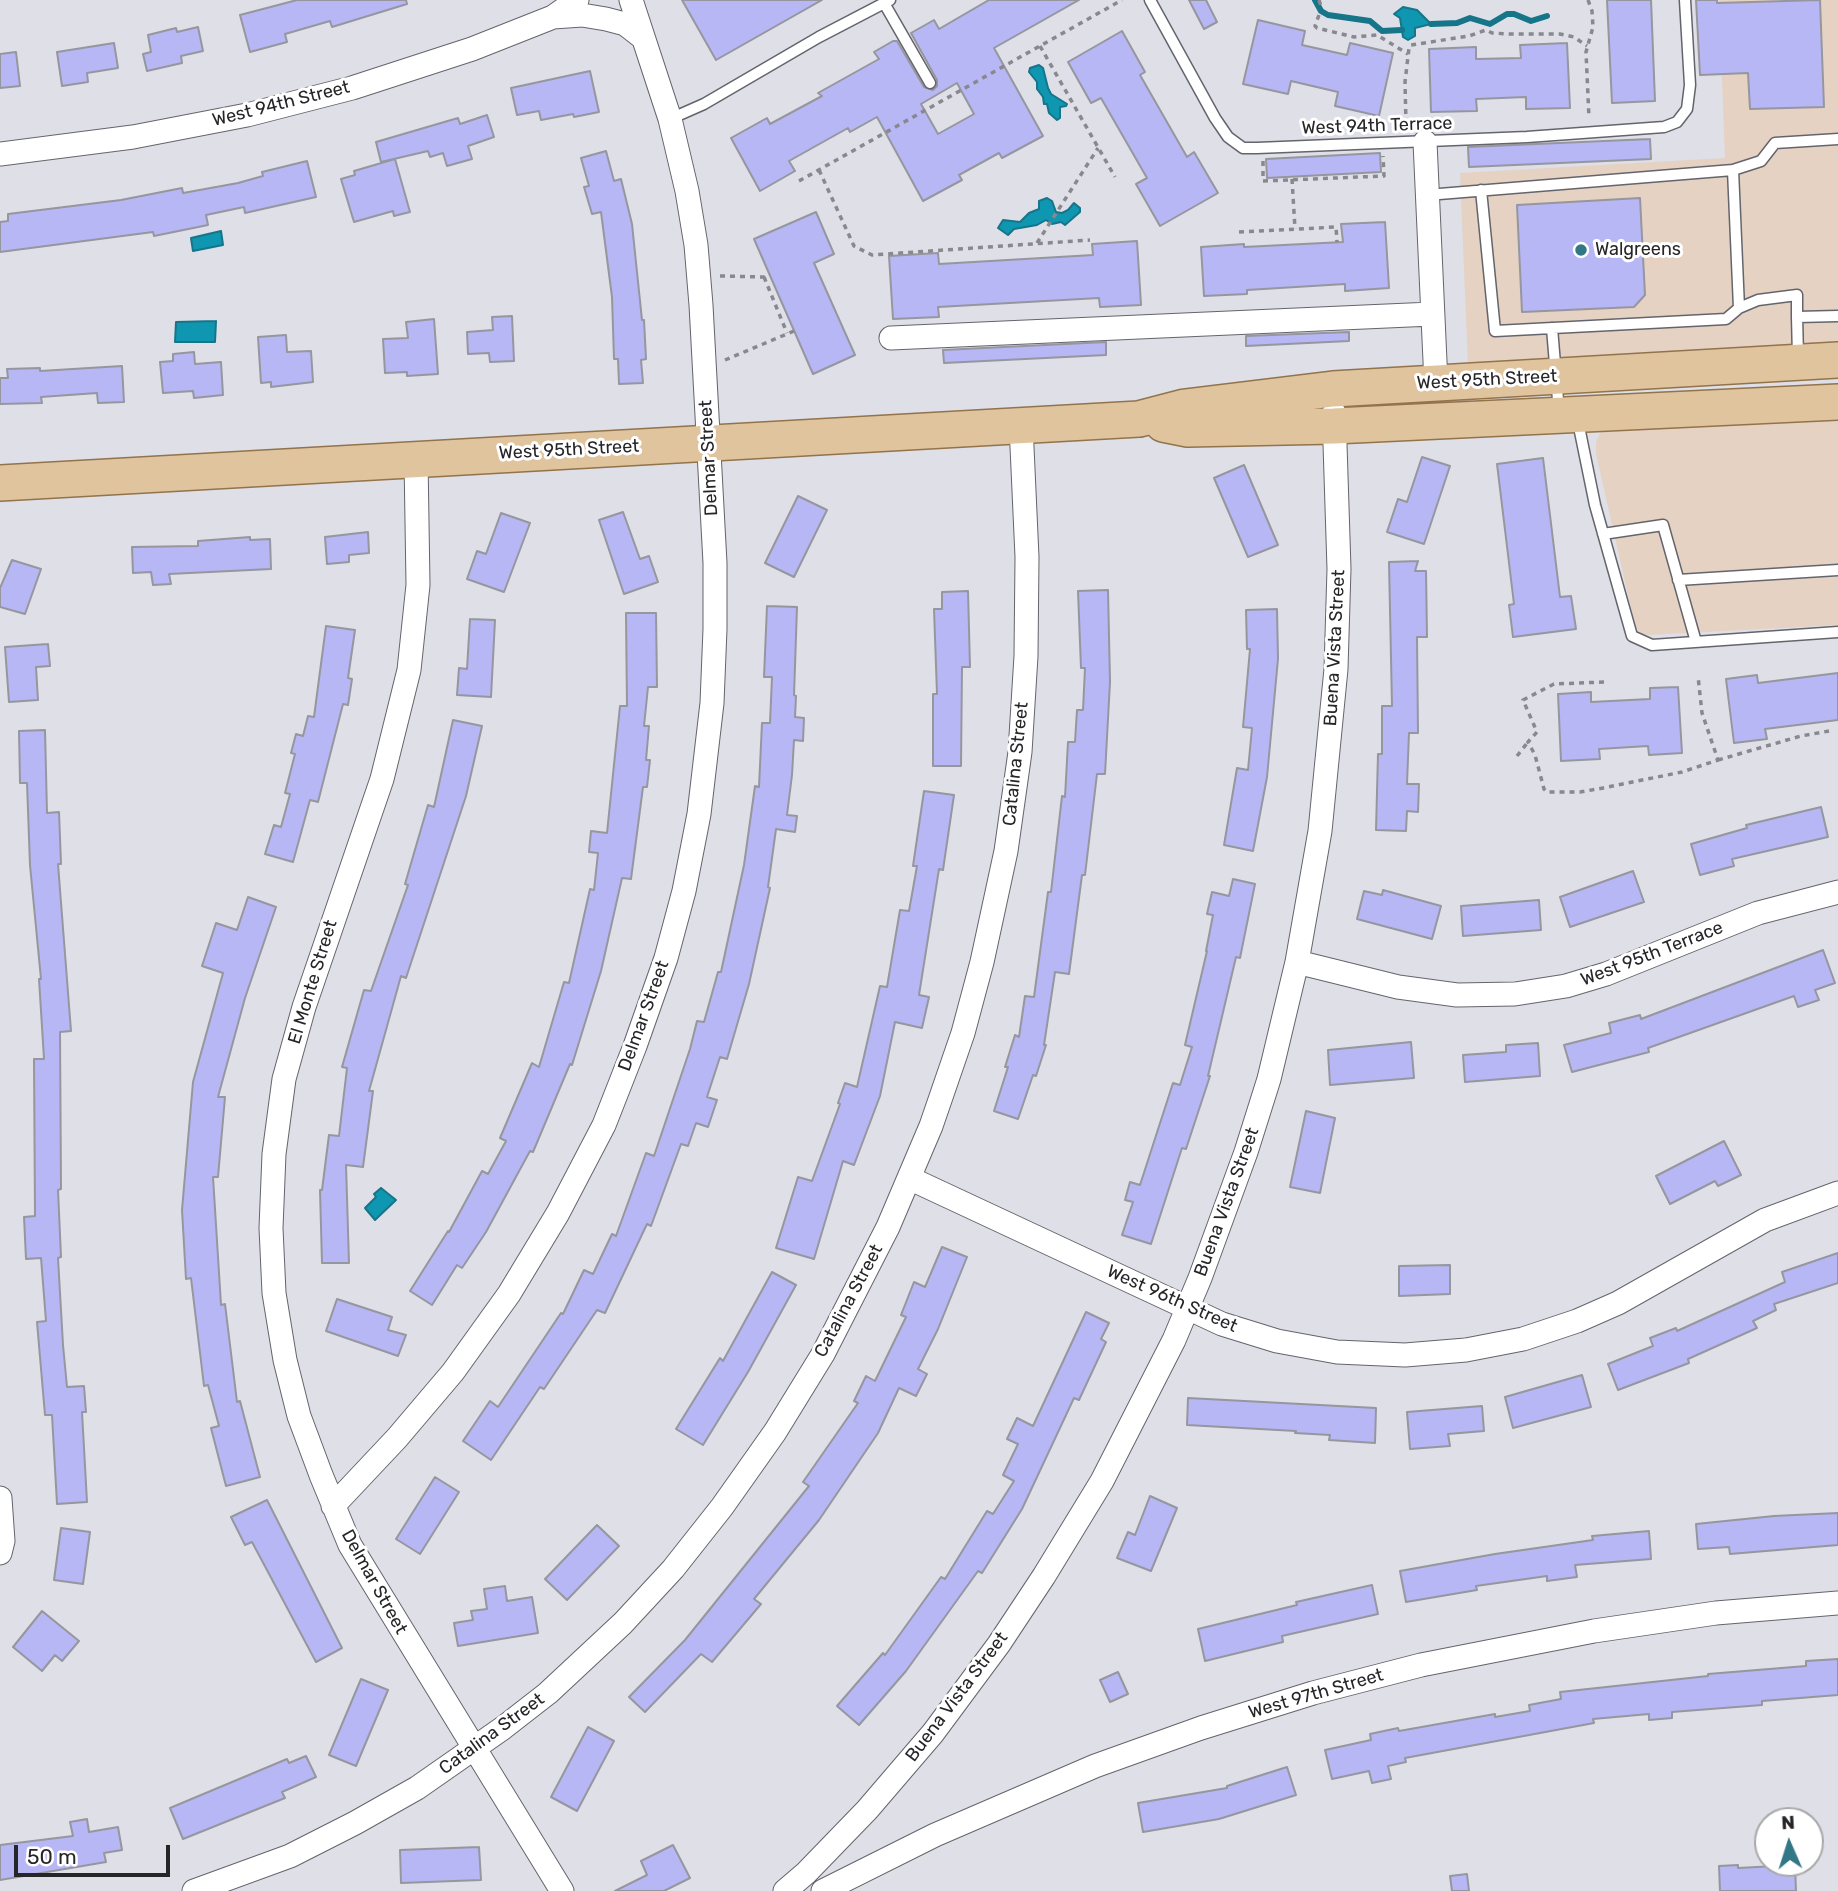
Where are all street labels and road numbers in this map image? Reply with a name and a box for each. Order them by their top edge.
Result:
street label: West 94th Street [210,76,352,132]
street label: West 94th Terrace [1301,113,1453,139]
street label: West 95th Street [1416,366,1558,394]
street label: Delmar Street [695,399,723,517]
street label: West 95th Street [498,436,640,464]
street label: Buena Vista Street [1320,569,1350,727]
street label: Catalina Street [999,701,1033,827]
street label: El Monte Street [284,917,342,1047]
street label: West 95th Terrace [1578,917,1726,991]
street label: Delmar Street [614,958,674,1074]
street label: Buena Vista Street [1190,1125,1264,1279]
street label: Catalina Street [810,1241,888,1361]
street label: West 96th Street [1103,1261,1241,1337]
street label: Delmar Street [336,1526,412,1638]
street label: Buena Vista Street [901,1628,1013,1766]
street label: West 97th Street [1246,1664,1386,1724]
street label: Catalina Street [435,1689,549,1779]

